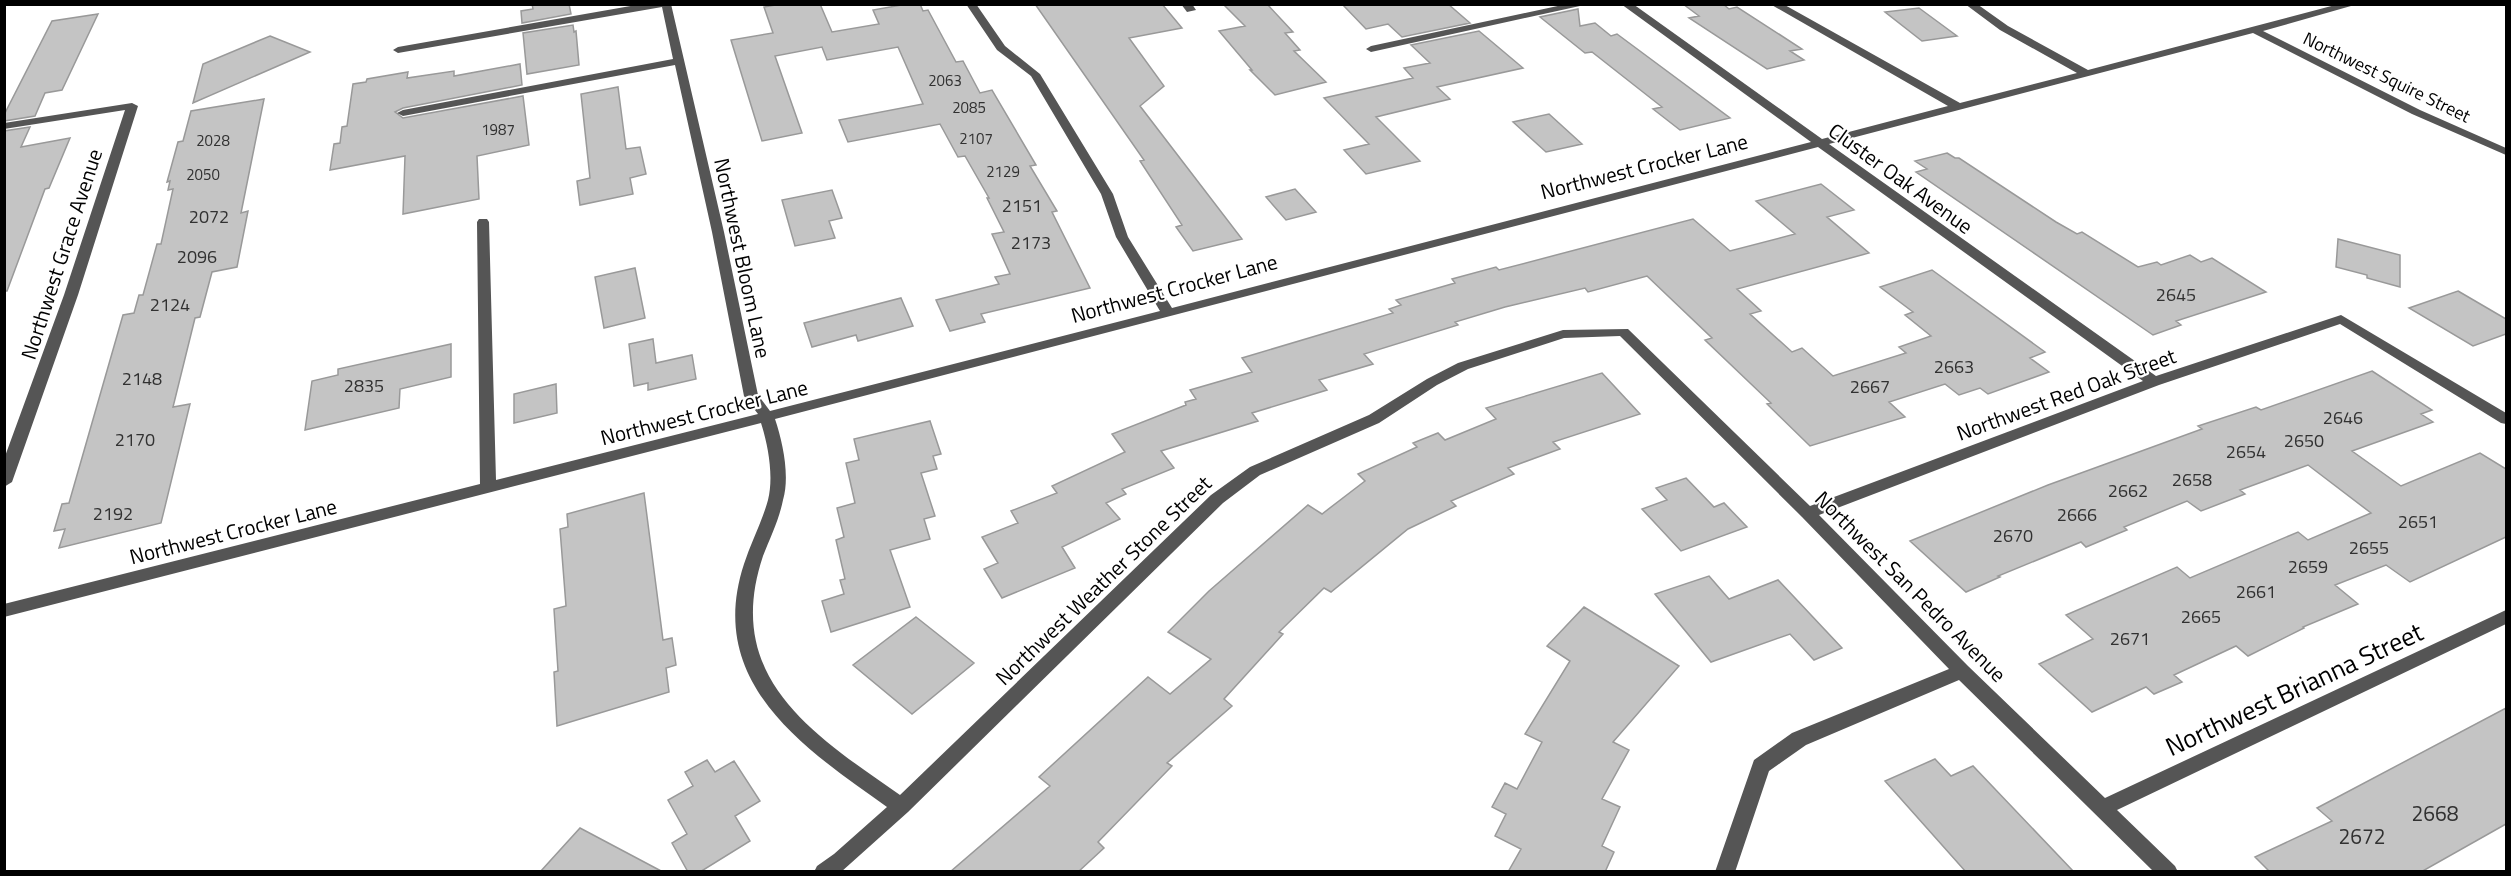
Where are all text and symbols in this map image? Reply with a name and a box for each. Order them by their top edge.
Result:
street label: Northwest Squire Street [2299,25,2476,130]
house number: 2063 [928,69,962,92]
house number: 2085 [952,96,986,119]
street label: Cluster Oak Avenue [1822,115,1980,241]
house number: 1987 [481,118,515,141]
street label: Northwest Crocker Lane [1537,125,1751,207]
house number: 2107 [959,127,993,150]
house number: 2028 [196,129,230,152]
street label: Northwest Grace Avenue [12,144,110,364]
street label: Northwest Bloom Lane [706,155,780,361]
house number: 2129 [986,160,1020,183]
house number: 2050 [186,163,220,186]
house number: 2151 [1002,192,1042,219]
house number: 2072 [189,203,229,230]
house number: 2173 [1011,229,1051,256]
house number: 2096 [177,243,217,270]
street label: Northwest Crocker Lane [1067,245,1281,331]
house number: 2645 [2156,281,2196,308]
house number: 2124 [150,291,190,318]
street label: Northwest Red Oak Street [1952,339,2181,449]
house number: 2663 [1934,353,1974,380]
house number: 2148 [122,365,162,392]
street label: Northwest Crocker Lane [597,371,811,453]
house number: 2835 [344,372,384,399]
house number: 2667 [1850,373,1890,400]
house number: 2646 [2323,404,2363,431]
house number: 2170 [115,426,155,453]
house number: 2650 [2284,427,2324,454]
house number: 2654 [2226,438,2266,465]
house number: 2658 [2172,466,2212,493]
street label: Northwest Weather Stone Street [988,467,1219,692]
house number: 2662 [2108,477,2148,504]
street label: Northwest San Pedro Avenue [1808,483,2014,689]
street label: Northwest Crocker Lane [126,490,340,572]
house number: 2192 [93,500,133,527]
house number: 2666 [2057,501,2097,528]
house number: 2651 [2398,508,2438,535]
house number: 2670 [1993,522,2033,549]
house number: 2655 [2349,534,2389,561]
house number: 2659 [2288,553,2328,580]
house number: 2661 [2236,578,2276,605]
house number: 2665 [2181,603,2221,630]
street label: Northwest Brianna Street [2159,612,2429,766]
house number: 2671 [2110,625,2150,652]
house number: 2668 [2411,797,2459,829]
house number: 2672 [2338,820,2386,852]

